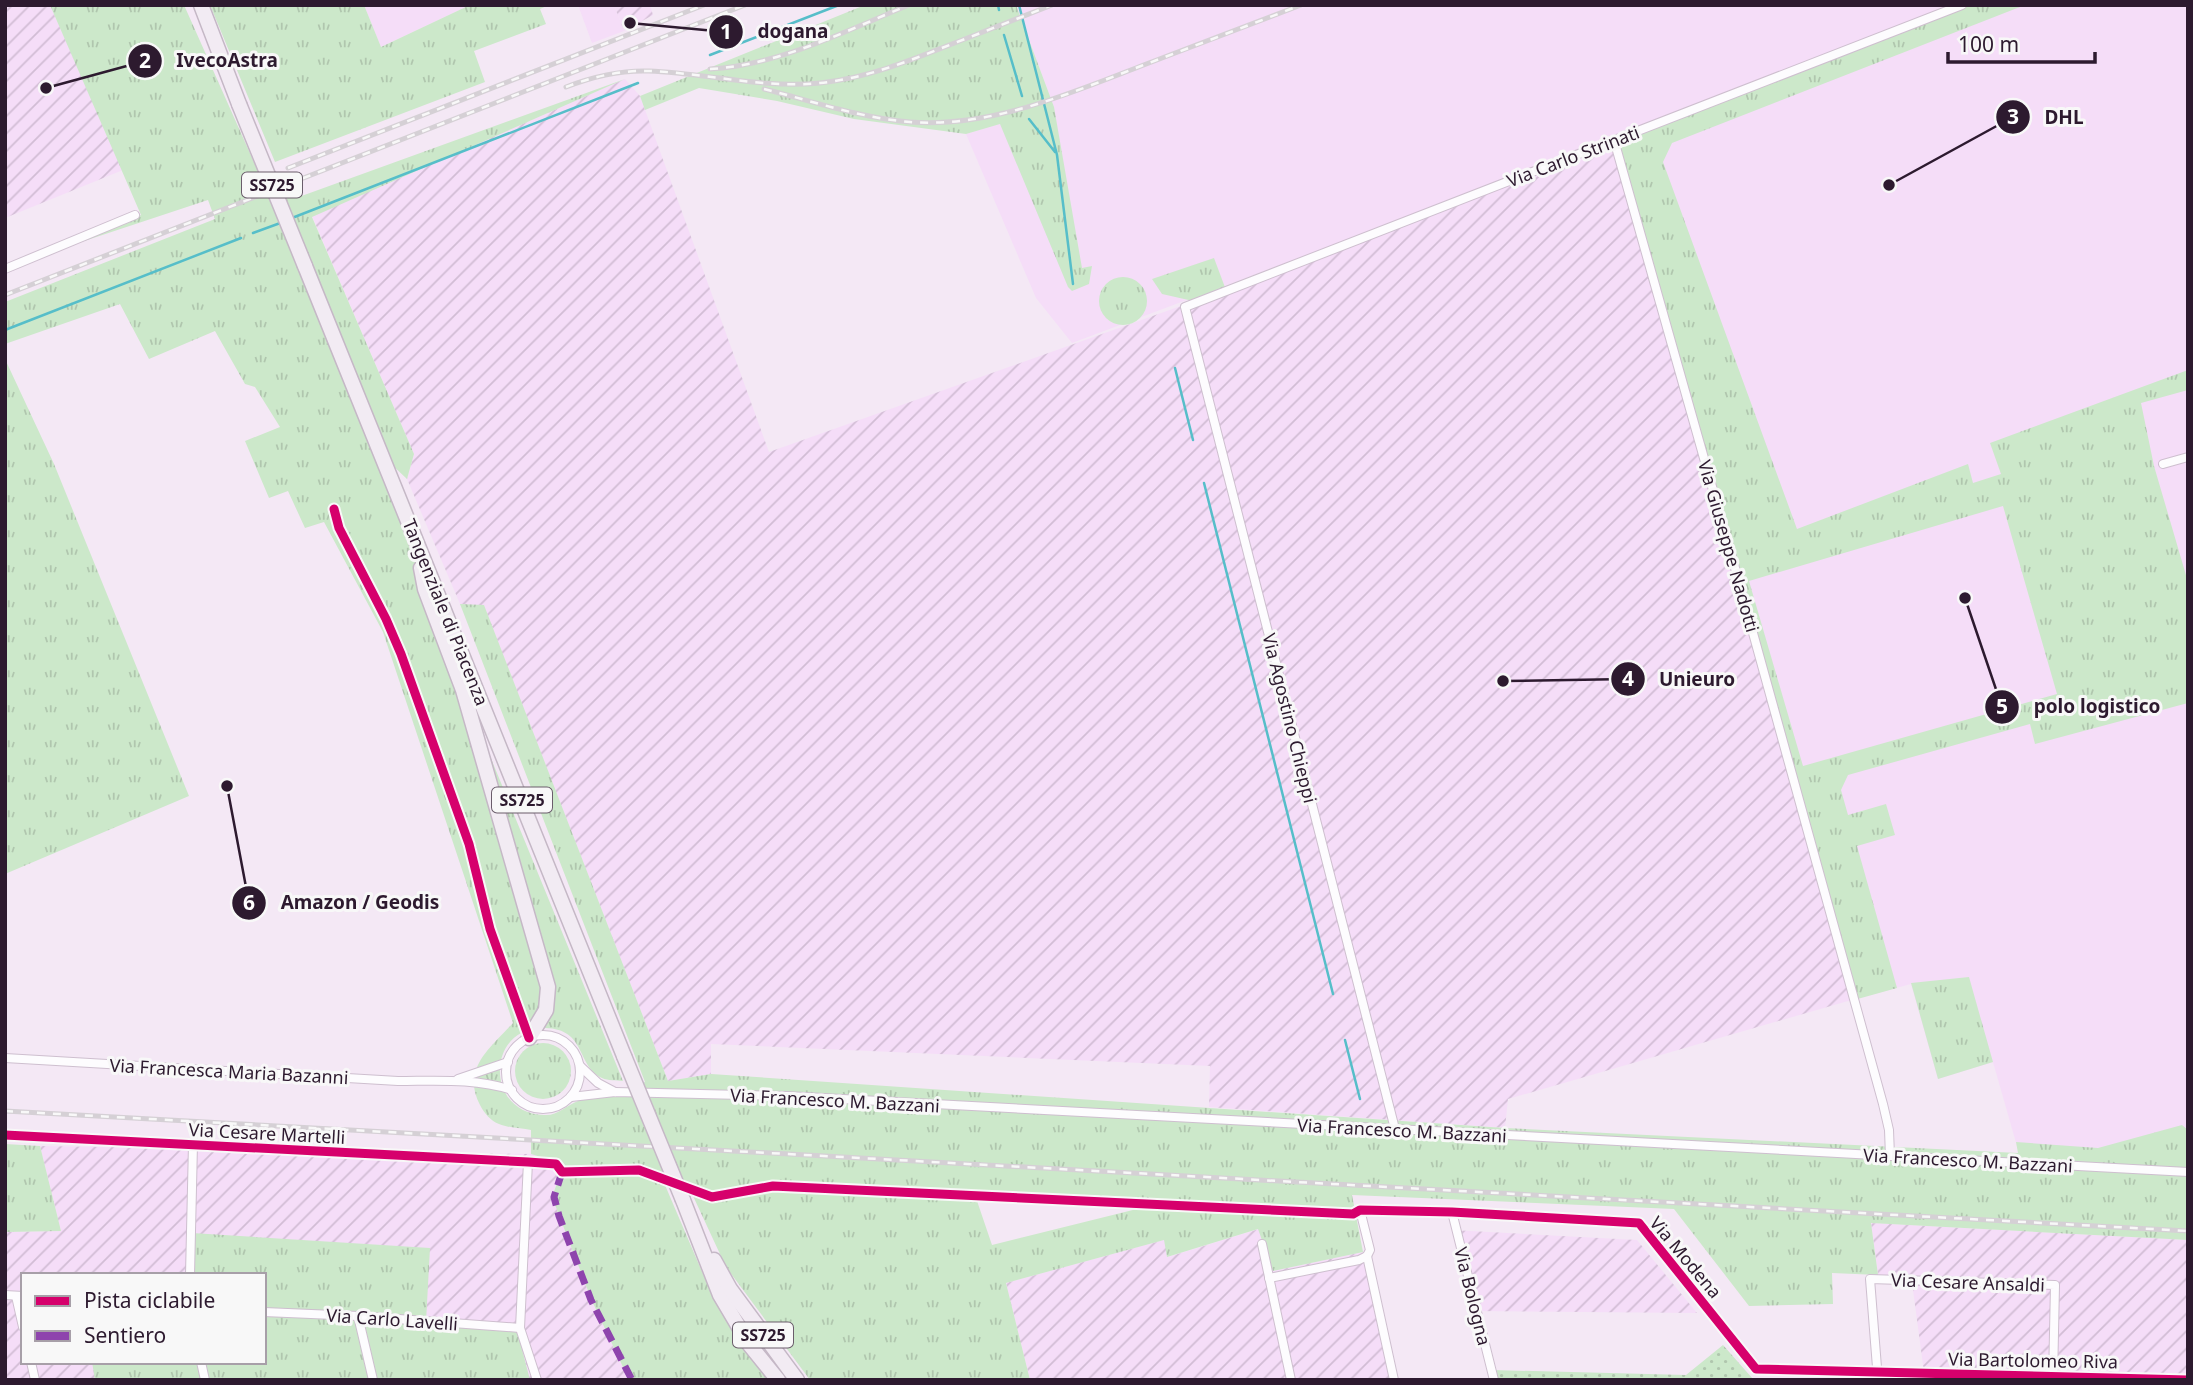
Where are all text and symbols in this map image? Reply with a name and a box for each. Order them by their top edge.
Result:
callout: dogana [709,12,843,52]
text: 1 [720,17,732,45]
text: dogana [757,18,829,44]
scale bar [1948,21,2095,65]
text: 100 m [1958,30,2019,58]
callout: IvecoAstra [127,41,292,81]
text: 2 [139,46,151,74]
text: IvecoAstra [176,47,278,73]
callout: DHL [1995,97,2097,137]
text: 3 [2007,102,2019,130]
text: DHL [2044,104,2084,130]
street label: Via Carlo Strinati [1503,120,1643,192]
road number: SS725 [242,172,302,197]
street label: Via Giuseppe Nadotti [1693,457,1765,635]
street label: Tangenziale di Piacenza [398,515,494,709]
street label: Via Agostino Chieppi [1257,631,1323,805]
callout: Unieuro [1610,659,1749,699]
text: 4 [1622,664,1634,692]
text: Unieuro [1659,666,1735,692]
callout: polo logistico [1984,687,2174,727]
text: 5 [1996,692,2008,720]
text: polo logistico [2034,693,2160,719]
road number: SS725 [492,788,552,813]
callout: Amazon / Geodis [232,883,453,923]
text: 6 [243,888,255,916]
text: Amazon / Geodis [281,889,439,915]
street label: Via Francesca Maria Bazanni [109,1053,349,1089]
street label: Via Francesco M. Bazzani [730,1083,940,1117]
street label: Via Francesco M. Bazzani [1297,1113,1507,1147]
street label: Via Cesare Martelli [188,1117,346,1149]
street label: Via Francesco M. Bazzani [1863,1143,2073,1177]
street label: Via Modena [1645,1211,1727,1303]
street label: Via Bologna [1449,1244,1497,1348]
street label: Via Cesare Ansaldi [1891,1267,2045,1297]
legend [21,1273,266,1364]
text: Pista ciclabile [84,1286,215,1314]
street label: Via Carlo Lavelli [325,1302,459,1336]
text: Sentiero [84,1321,166,1349]
road number: SS725 [733,1322,793,1348]
street label: Via Bartolomeo Riva [1948,1347,2118,1373]

